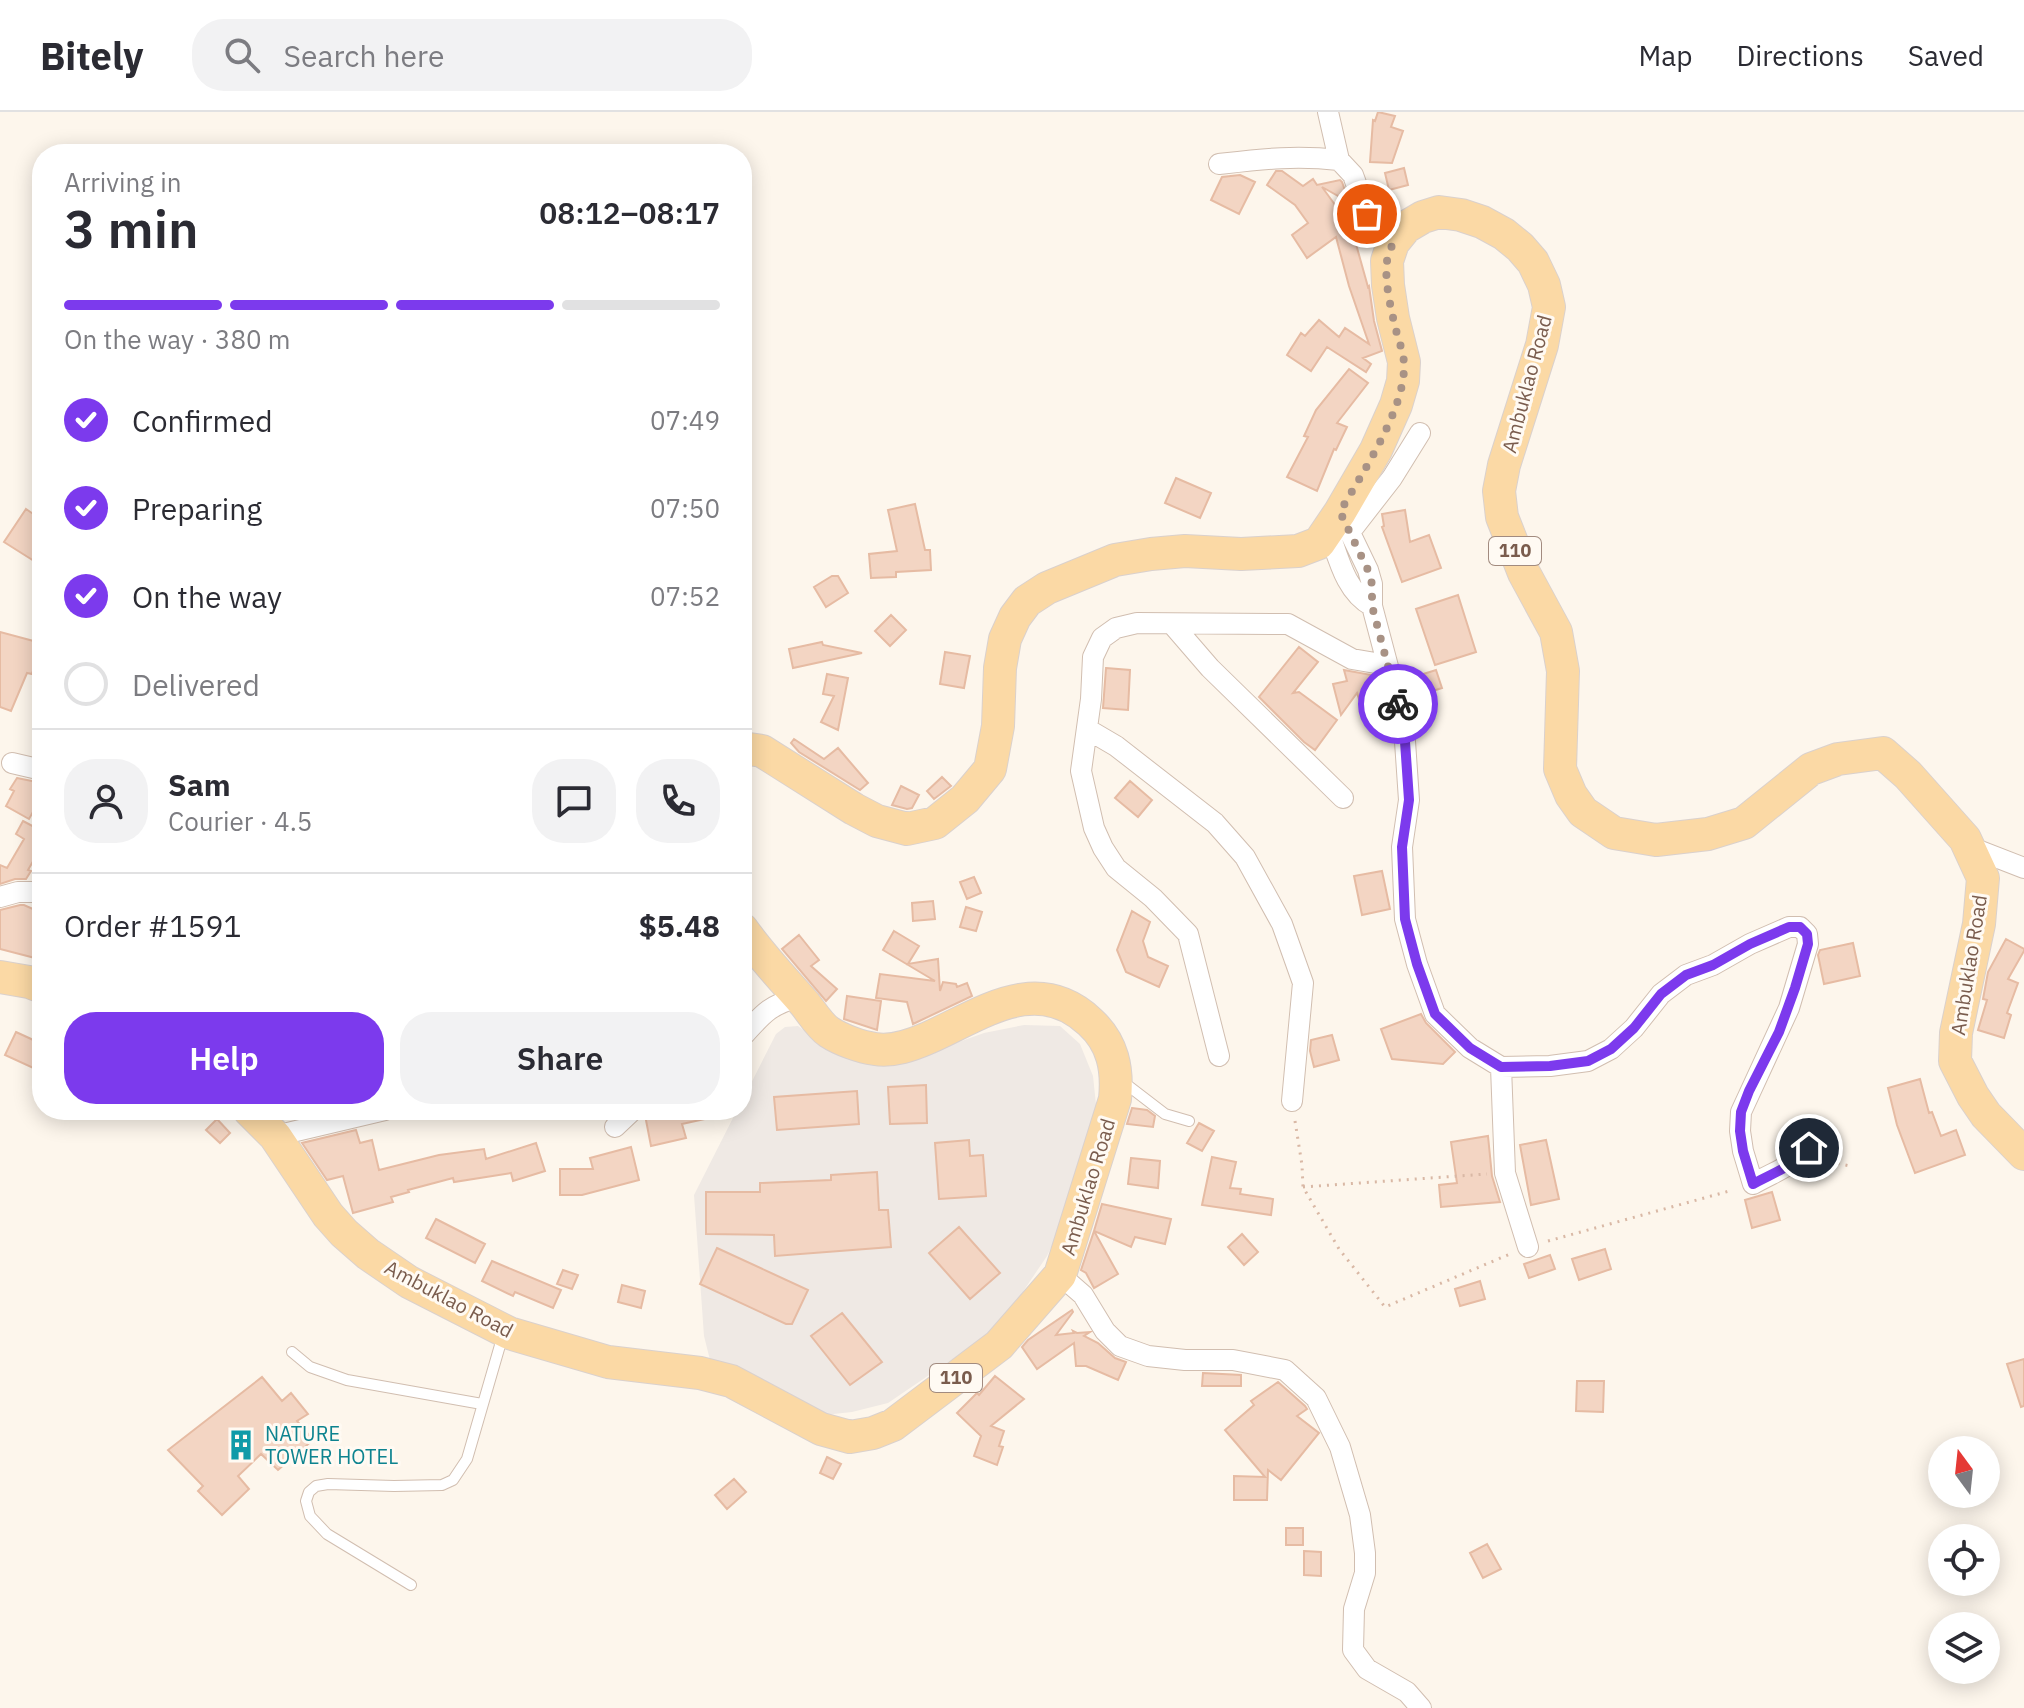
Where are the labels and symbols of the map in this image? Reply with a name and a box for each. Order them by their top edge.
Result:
pin [1333,180,1401,248]
street label: Ambuklao Road [1495,312,1558,456]
road number: 110 [1489,537,1541,565]
courier [1358,664,1438,744]
street label: Ambuklao Road [1944,893,1993,1037]
pin [1775,1114,1843,1182]
street label: Ambuklao Road [1054,1115,1121,1259]
street label: Ambuklao Road [380,1253,518,1344]
road number: 110 [930,1364,982,1392]
place label: NATURE TOWER HOTEL [265,1420,398,1470]
building icon: NATURE TOWER HOTEL [224,1428,258,1462]
north arrow [1928,1436,2000,1508]

